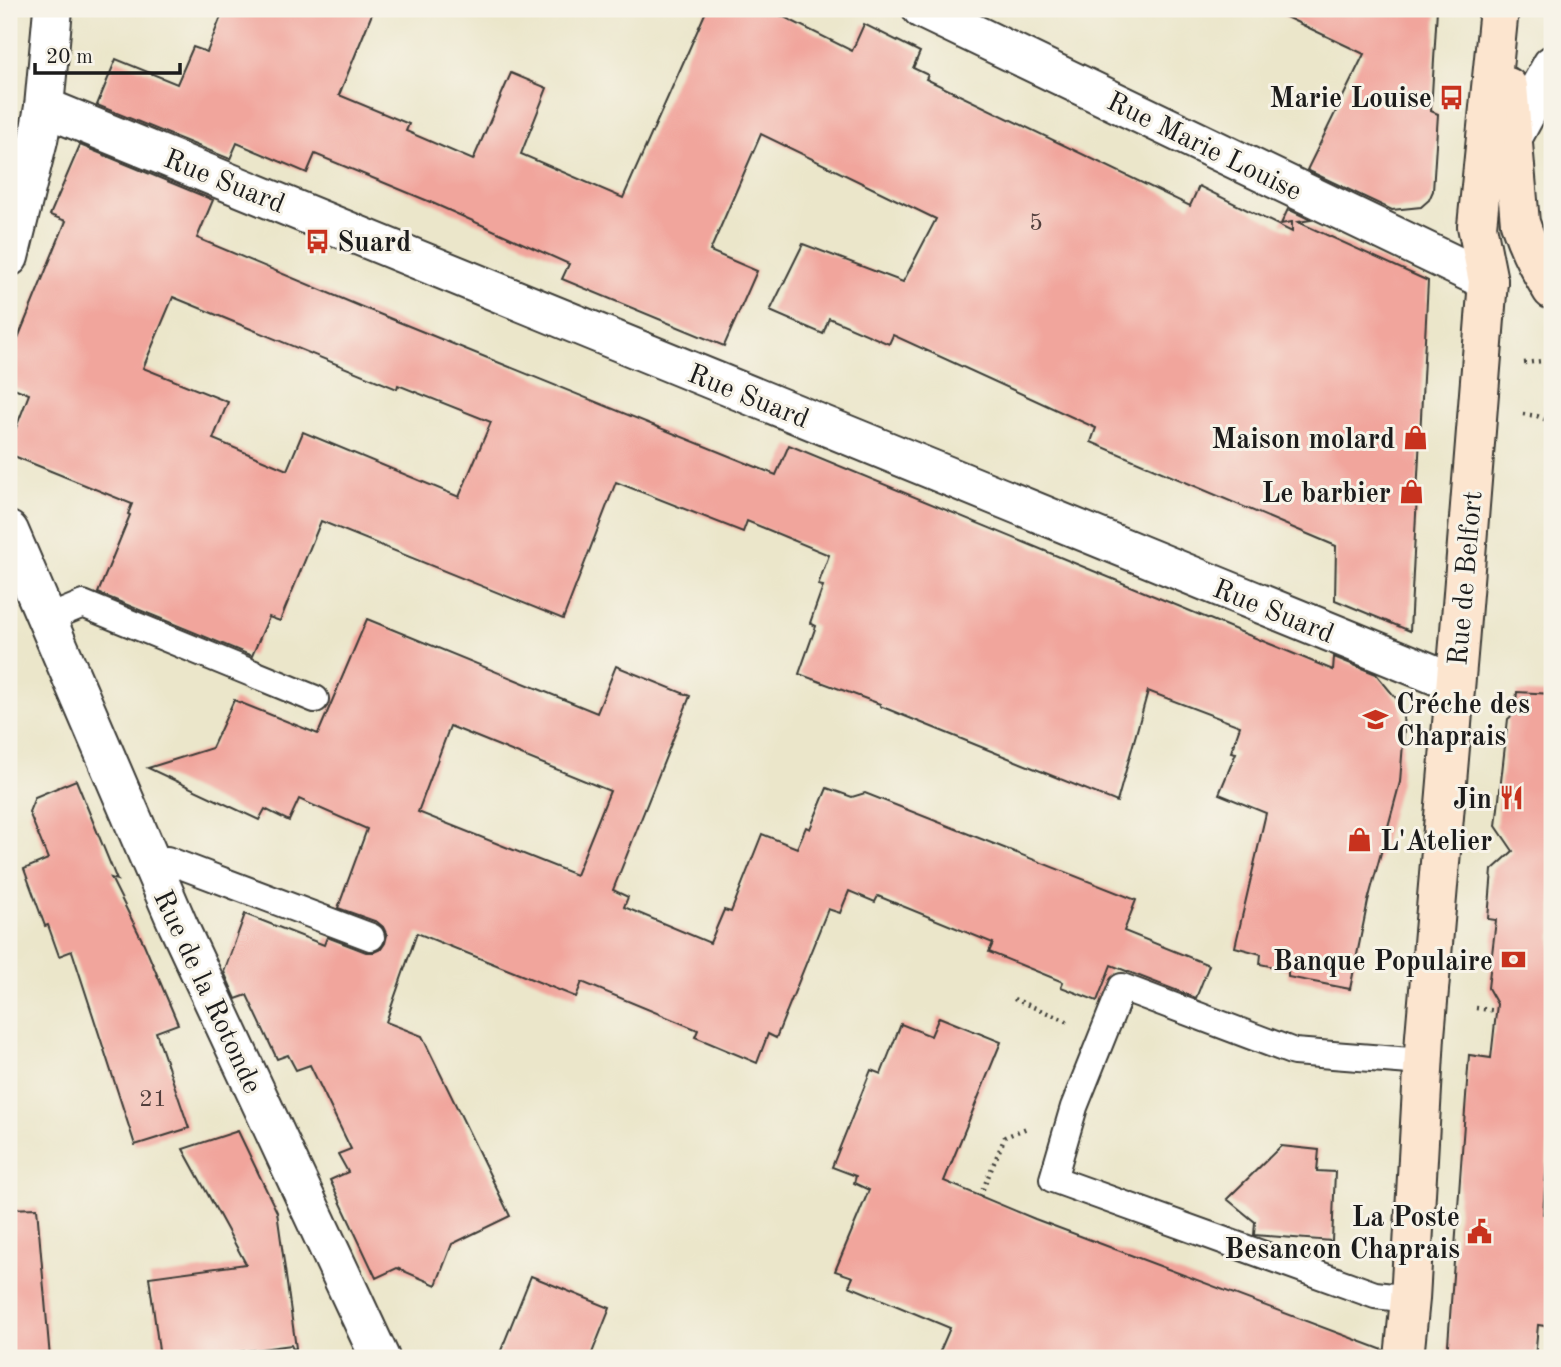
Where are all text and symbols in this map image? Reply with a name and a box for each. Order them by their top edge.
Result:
scale bar [35,32,180,76]
text: 20 m [46,47,93,68]
bus stop icon: Marie Louise [1438,83,1466,111]
place label: Marie Louise [1270,86,1432,114]
street label: Rue Marie Louise [1102,88,1306,207]
street label: Rue Suard [159,146,288,220]
house number: 5 [1029,212,1043,236]
bus stop icon: Suard [303,227,331,255]
place label: Suard [337,230,411,258]
street label: Rue Suard [683,361,812,435]
shop icon: Maison molard [1401,424,1429,452]
place label: Maison molard [1211,427,1395,455]
shop icon: Le barbier [1397,478,1425,506]
place label: Le barbier [1262,481,1391,509]
street label: Rue de Belfort [1445,490,1489,667]
street label: Rue Suard [1208,576,1337,650]
place label: Créche des Chaprais [1396,692,1530,752]
school or university icon: Créche des Chaprais [1362,705,1390,733]
restaurant icon: Jin [1498,784,1526,812]
place label: Jin [1453,787,1492,815]
shop icon: L'Atelier [1346,826,1374,854]
place label: L'Atelier [1380,829,1492,857]
street label: Rue de la Rotonde [147,886,266,1098]
bank icon: Banque Populaire [1499,946,1527,974]
place label: Banque Populaire [1273,949,1493,977]
house number: 21 [139,1088,167,1112]
place label: La Poste Besancon Chaprais [1224,1205,1460,1265]
public building icon: La Poste Besancon Chaprais [1466,1218,1494,1246]

